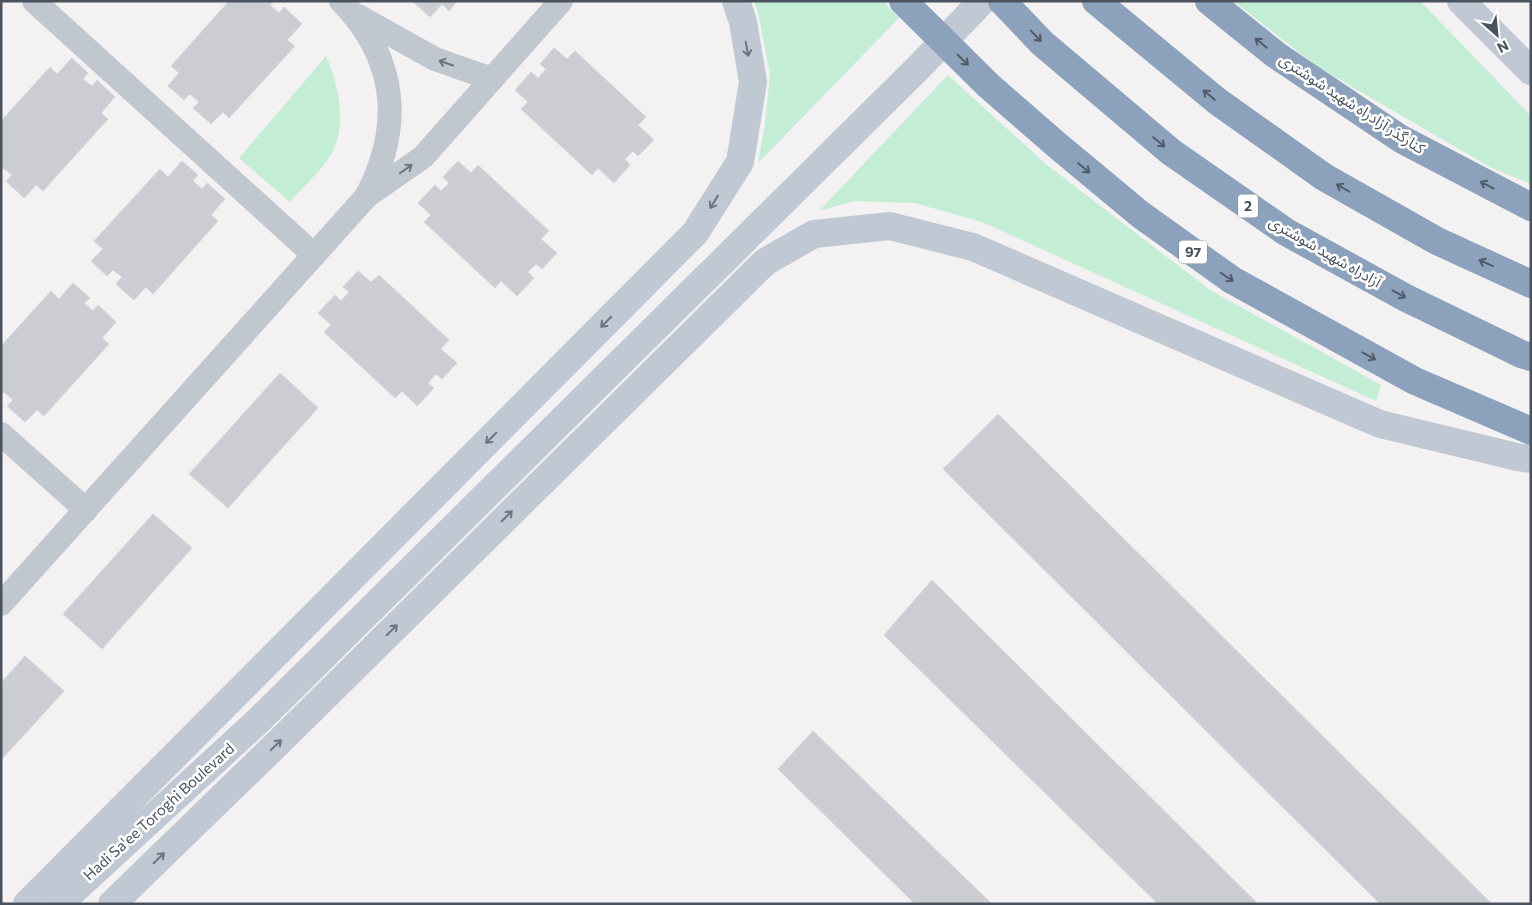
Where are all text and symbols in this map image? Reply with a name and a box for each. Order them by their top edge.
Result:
north arrow [1472,10,1522,60]
one-way arrow [1029,30,1041,42]
text: N [1495,37,1512,57]
one-way arrow [1255,38,1268,49]
one-way arrow [743,40,753,56]
street label: کنارگذر آزادراه شهید شوشتری [1276,49,1429,158]
one-way arrow [956,54,969,66]
one-way arrow [439,58,454,67]
one-way arrow [1203,89,1216,101]
one-way arrow [1153,136,1166,147]
one-way arrow [1077,162,1090,173]
one-way arrow [398,164,412,174]
one-way arrow [1480,180,1495,190]
one-way arrow [1336,182,1350,192]
one-way arrow [709,195,719,209]
road number: 2 [1238,195,1258,218]
street label: آزادراه شهید شوشتری [1266,212,1385,292]
road number: 97 [1179,240,1207,264]
one-way arrow [1479,258,1494,268]
one-way arrow [1220,272,1234,282]
one-way arrow [1392,289,1407,299]
one-way arrow [600,316,612,328]
one-way arrow [1361,352,1376,361]
one-way arrow [485,431,497,444]
one-way arrow [501,510,513,522]
one-way arrow [385,625,397,637]
street label: Hadi Sa'ee Toroghi Boulevard [79,739,237,884]
one-way arrow [270,739,282,751]
one-way arrow [153,852,166,864]

